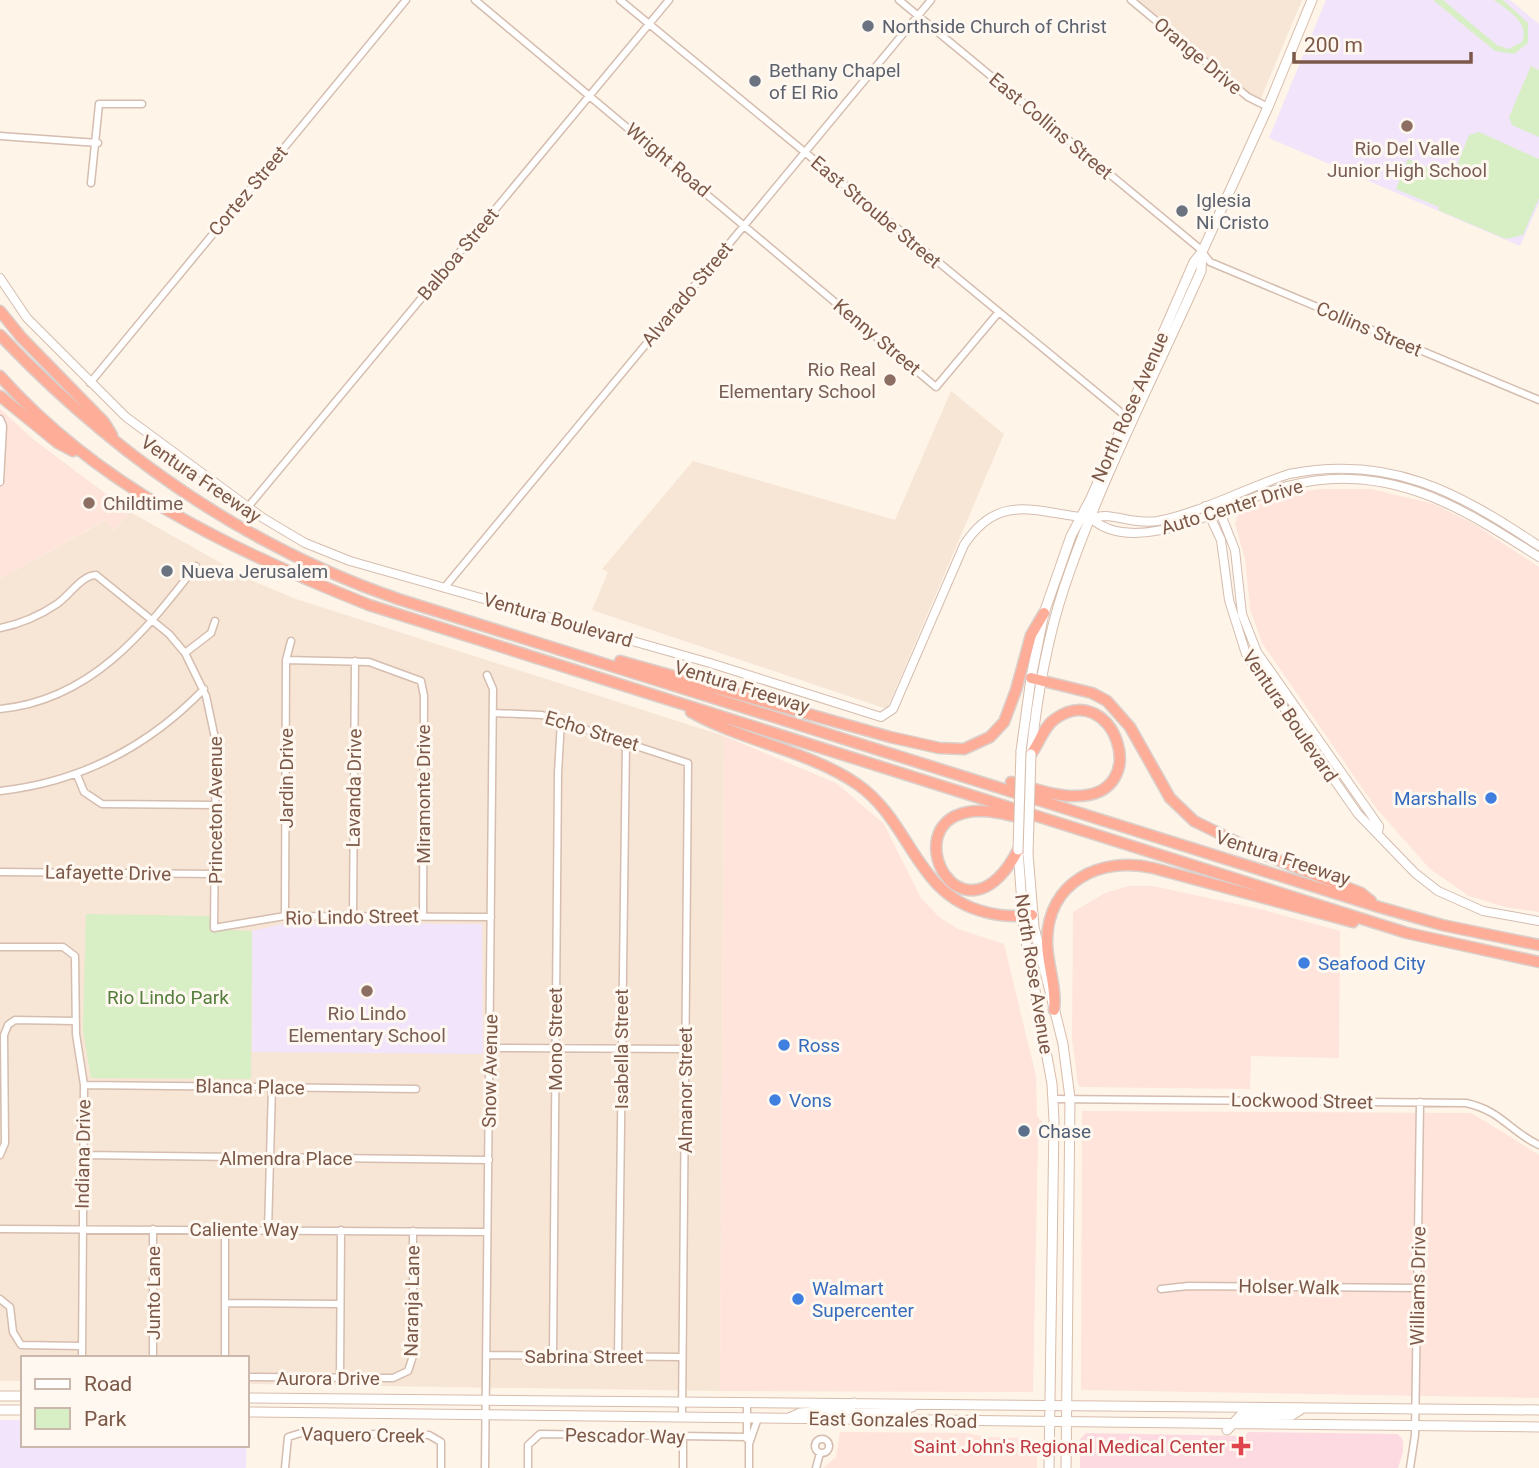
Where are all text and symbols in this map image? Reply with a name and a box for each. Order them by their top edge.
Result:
street label: Orange Drive [1149,12,1247,100]
place label: Northside Church of Christ [882,15,1107,38]
marker: Northside Church of Christ [860,18,876,34]
scale bar [1294,21,1471,65]
text: 200 m [1304,33,1363,57]
place label: Bethany Chapel of El Rio [769,59,901,104]
street label: East Collins Street [985,68,1117,184]
marker: Bethany Chapel of El Rio [747,73,763,89]
street label: Wright Road [621,118,715,202]
marker: Rio Del Valle Junior High School [1399,118,1415,134]
place label: Rio Del Valle Junior High School [1327,137,1487,182]
street label: Cortez Street [204,141,292,241]
street label: East Stroube Street [806,151,946,273]
place label: Iglesia Ni Cristo [1196,189,1269,234]
street label: Balboa Street [413,203,503,305]
marker: Iglesia Ni Cristo [1174,203,1190,219]
street label: Alvarado Street [637,237,737,351]
street label: Kenny Street [829,294,925,380]
street label: Collins Street [1313,296,1425,362]
street label: North Rose Avenue [1087,328,1173,486]
place label: Rio Real Elementary School [718,358,876,403]
marker: Rio Real Elementary School [882,372,898,388]
street label: Ventura Freeway [136,430,266,528]
street label: Auto Center Drive [1158,474,1306,540]
place label: Childtime [103,492,183,515]
marker: Childtime [81,495,97,511]
place label: Nueva Jerusalem [181,560,328,583]
marker: Nueva Jerusalem [159,563,175,579]
street label: Ventura Boulevard [481,588,635,652]
street label: Ventura Boulevard [1237,646,1343,786]
street label: Ventura Freeway [672,656,812,718]
street label: Echo Street [542,706,642,756]
street label: Miramonte Drive [412,724,435,864]
street label: Jardin Drive [275,728,298,828]
street label: Lavanda Drive [341,728,367,848]
street label: Princeton Avenue [204,736,227,884]
place label: Marshalls [1394,787,1477,810]
marker: Marshalls [1483,790,1499,806]
street label: Ventura Freeway [1213,825,1353,891]
street label: Lafayette Drive [45,860,171,886]
street label: North Rose Avenue [1010,892,1058,1056]
street label: Rio Lindo Street [285,904,419,930]
place label: Seafood City [1318,952,1426,975]
marker: Seafood City [1296,955,1312,971]
marker: Rio Lindo Elementary School [359,983,375,999]
park label: Rio Lindo Park [107,986,229,1009]
street label: Mono Street [544,987,567,1091]
street label: Isabella Street [610,989,633,1109]
place label: Rio Lindo Elementary School [288,1002,446,1047]
street label: Snow Avenue [478,1014,502,1128]
street label: Almanor Street [674,1027,697,1153]
place label: Ross [798,1034,840,1057]
marker: Ross [776,1037,792,1053]
street label: Blanca Place [195,1075,305,1099]
street label: Lockwood Street [1231,1088,1373,1114]
place label: Vons [789,1089,832,1112]
marker: Vons [767,1092,783,1108]
street label: Indiana Drive [71,1099,95,1209]
place label: Chase [1038,1120,1091,1143]
marker: Chase [1016,1123,1032,1139]
street label: Almendra Place [219,1147,353,1170]
street label: Caliente Way [189,1218,299,1241]
street label: Williams Drive [1405,1226,1431,1346]
street label: Naranja Lane [400,1245,424,1357]
street label: Junto Lane [142,1246,165,1340]
street label: Holser Walk [1238,1275,1340,1299]
place label: Walmart Supercenter [812,1277,915,1322]
marker: Walmart Supercenter [790,1291,806,1307]
street label: Sabrina Street [524,1345,644,1368]
legend [21,1356,248,1447]
street label: Aurora Drive [276,1367,380,1390]
text: Road [84,1372,132,1396]
text: Park [84,1407,127,1431]
street label: East Gonzales Road [808,1407,978,1433]
street label: Vaquero Creek [301,1422,425,1448]
street label: Pescador Way [565,1423,685,1449]
place label: Saint John's Regional Medical Center [914,1435,1226,1458]
marker: Saint John's Regional Medical Center [1231,1436,1251,1456]

